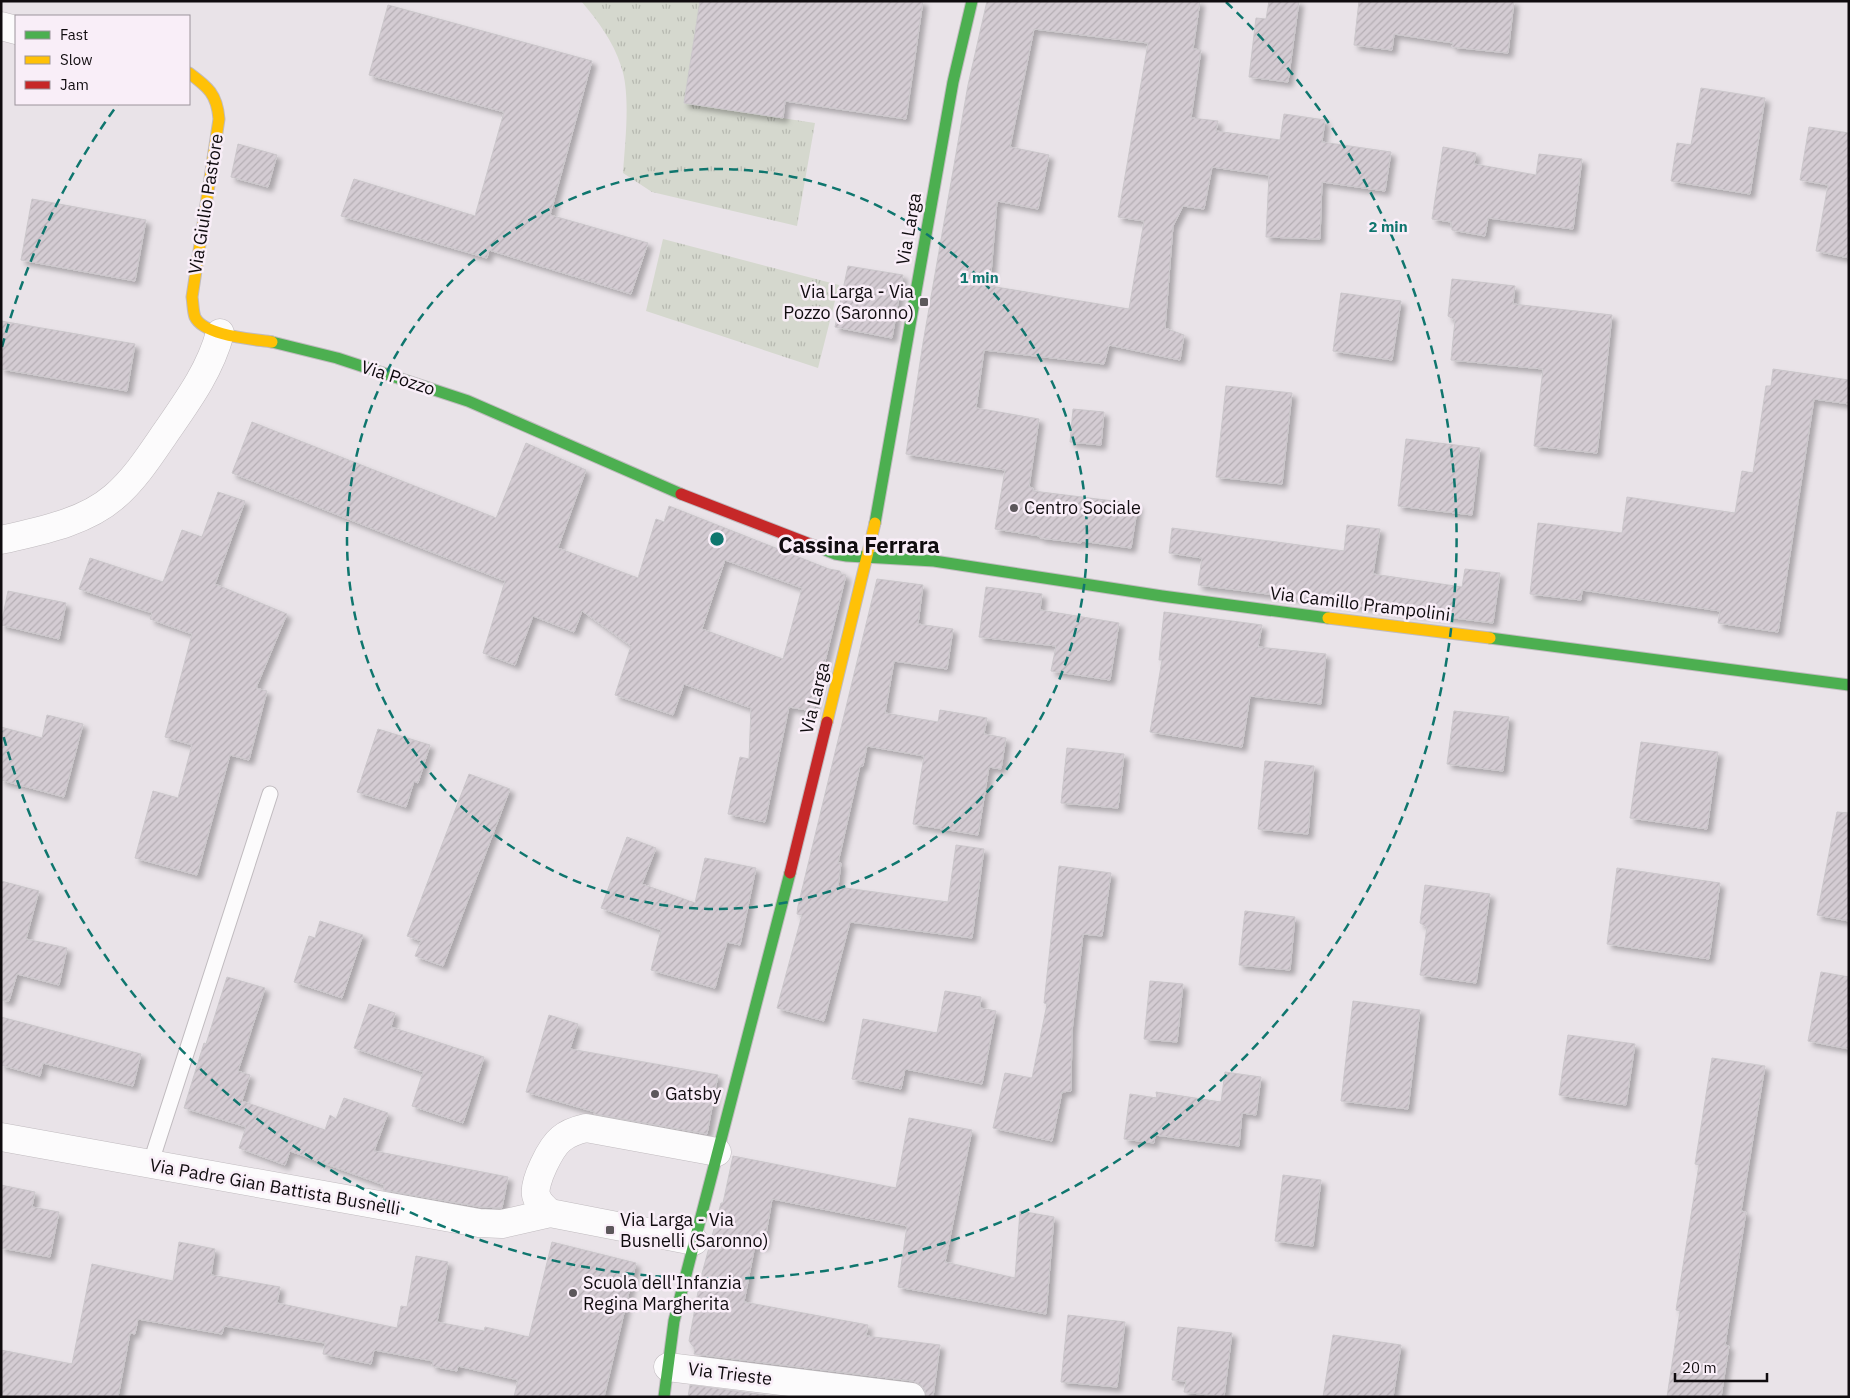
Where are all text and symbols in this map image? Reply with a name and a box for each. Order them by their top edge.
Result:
legend [15,15,190,105]
text: Fast [60,25,88,44]
text: Slow [60,50,93,69]
text: Jam [60,75,89,94]
street label: Via Giulio Pastore [183,132,228,276]
street label: Via Larga [891,191,926,267]
text: 2 min [1368,217,1408,236]
text: 1 min [959,268,999,287]
place label: Via Larga - Via Pozzo (Saronno) [783,280,914,324]
marker: Via Larga - Via Pozzo (Saronno) [918,296,930,308]
street label: Via Pozzo [358,355,438,400]
place label: Centro Sociale [1024,496,1141,519]
marker: Centro Sociale [1008,502,1020,514]
centre of rings [708,530,726,548]
district label: Cassina Ferrara [778,530,940,559]
street label: Via Camillo Prampolini [1269,581,1452,626]
street label: Via Larga [795,659,835,736]
place label: Gatsby [665,1082,722,1105]
marker: Gatsby [649,1088,661,1100]
street label: Via Padre Gian Battista Busnelli [148,1153,402,1220]
place label: Via Larga - Via Busnelli (Saronno) [620,1208,769,1252]
marker: Via Larga - Via Busnelli (Saronno) [604,1224,616,1236]
place label: Scuola dell'Infanzia Regina Margherita [583,1271,742,1315]
marker: Scuola dell'Infanzia Regina Margherita [567,1287,579,1299]
scale bar [1675,1350,1768,1382]
street label: Via Trieste [687,1357,774,1390]
text: 20 m [1682,1358,1717,1377]

